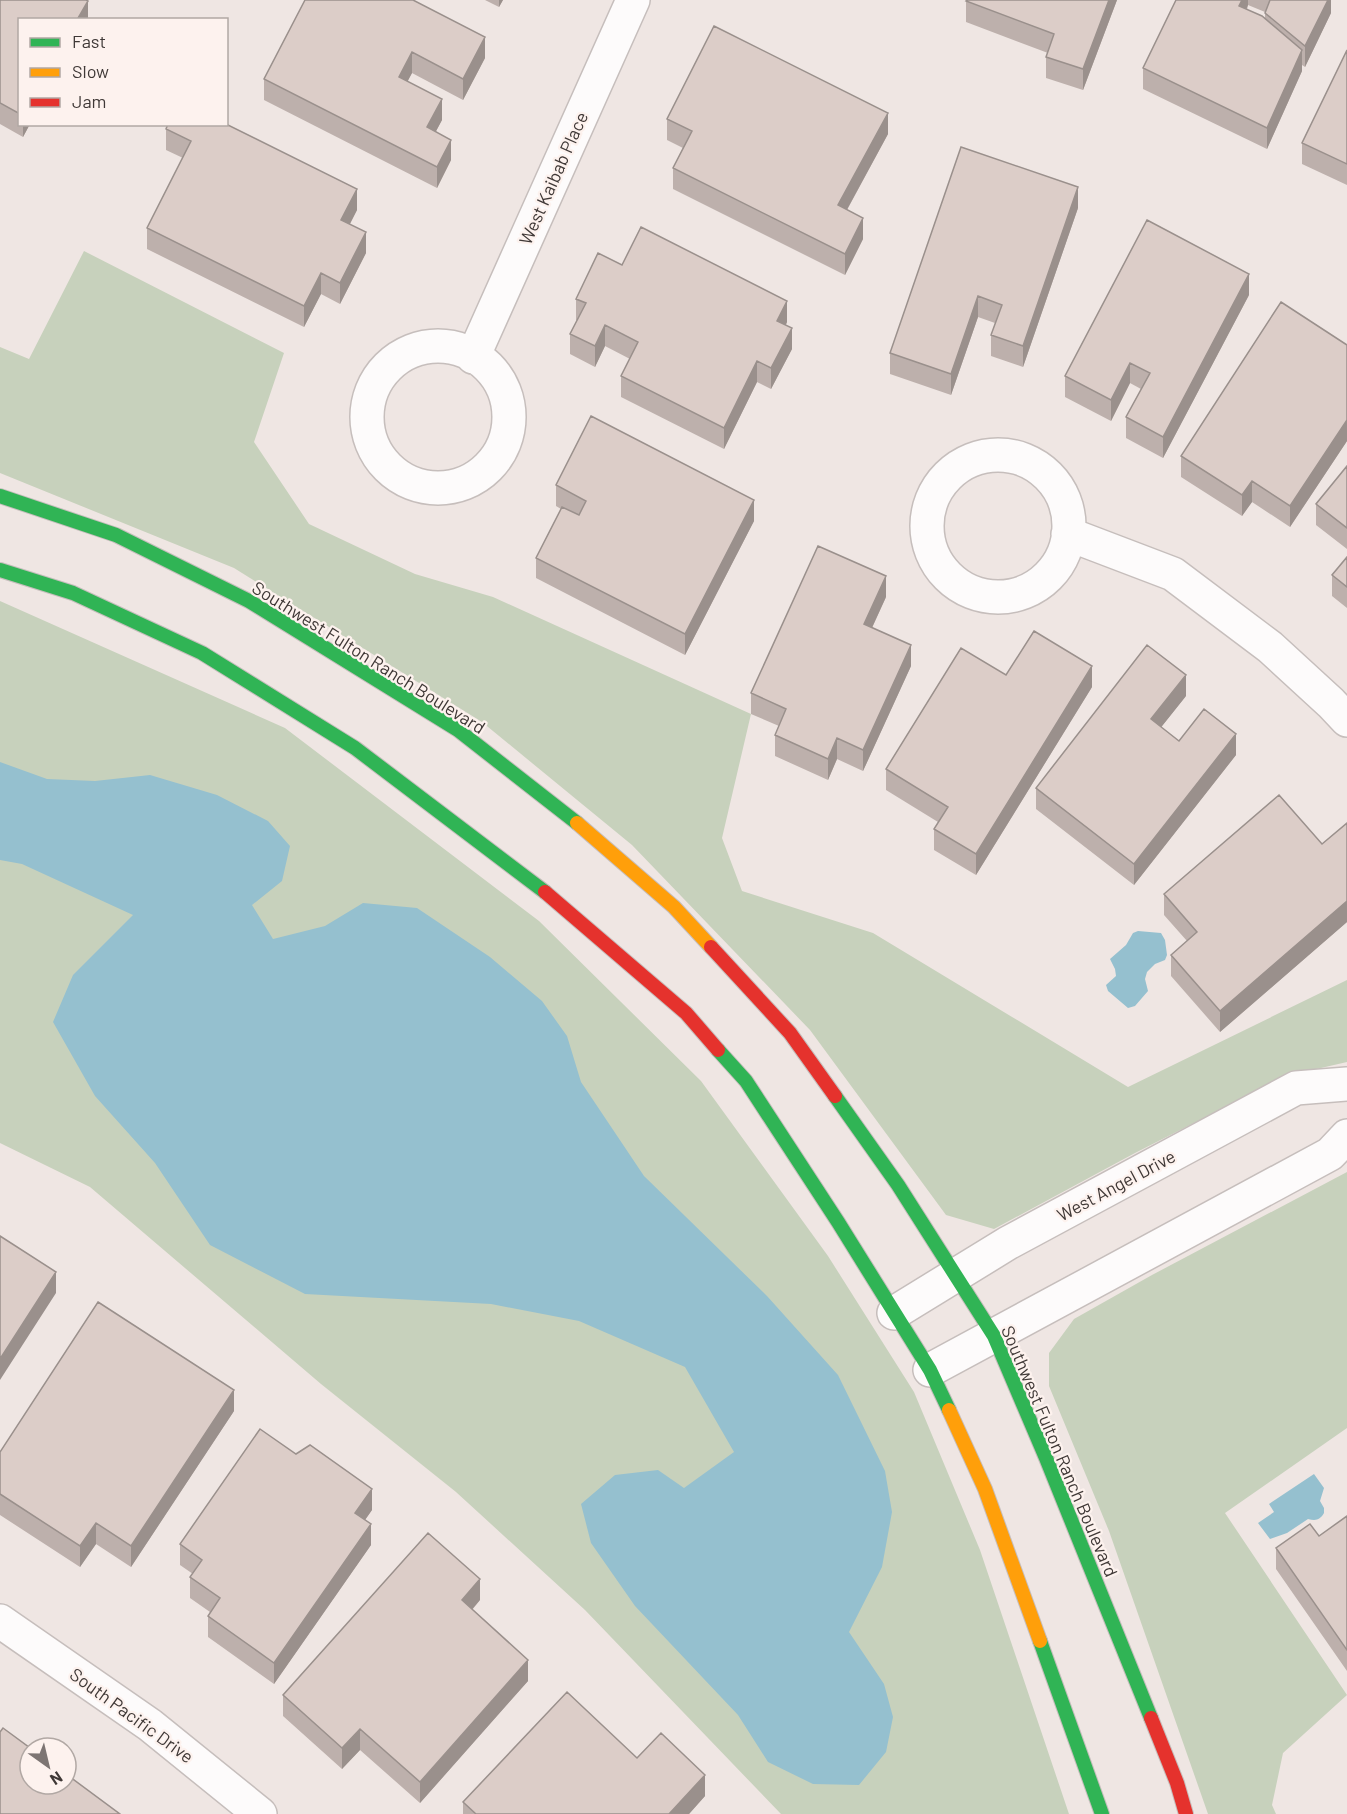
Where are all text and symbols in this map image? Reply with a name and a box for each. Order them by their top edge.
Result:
legend [18,18,228,126]
text: Fast [72,30,106,52]
text: Slow [72,60,109,82]
text: Jam [72,90,106,112]
street label: West Kaibab Place [514,108,592,248]
street label: Southwest Fulton Ranch Boulevard [248,576,490,738]
street label: West Angel Drive [1053,1145,1179,1225]
street label: Southwest Fulton Ranch Boulevard [997,1322,1123,1580]
street label: South Pacific Drive [66,1663,198,1767]
north arrow [18,1736,78,1796]
text: N [47,1768,66,1790]

